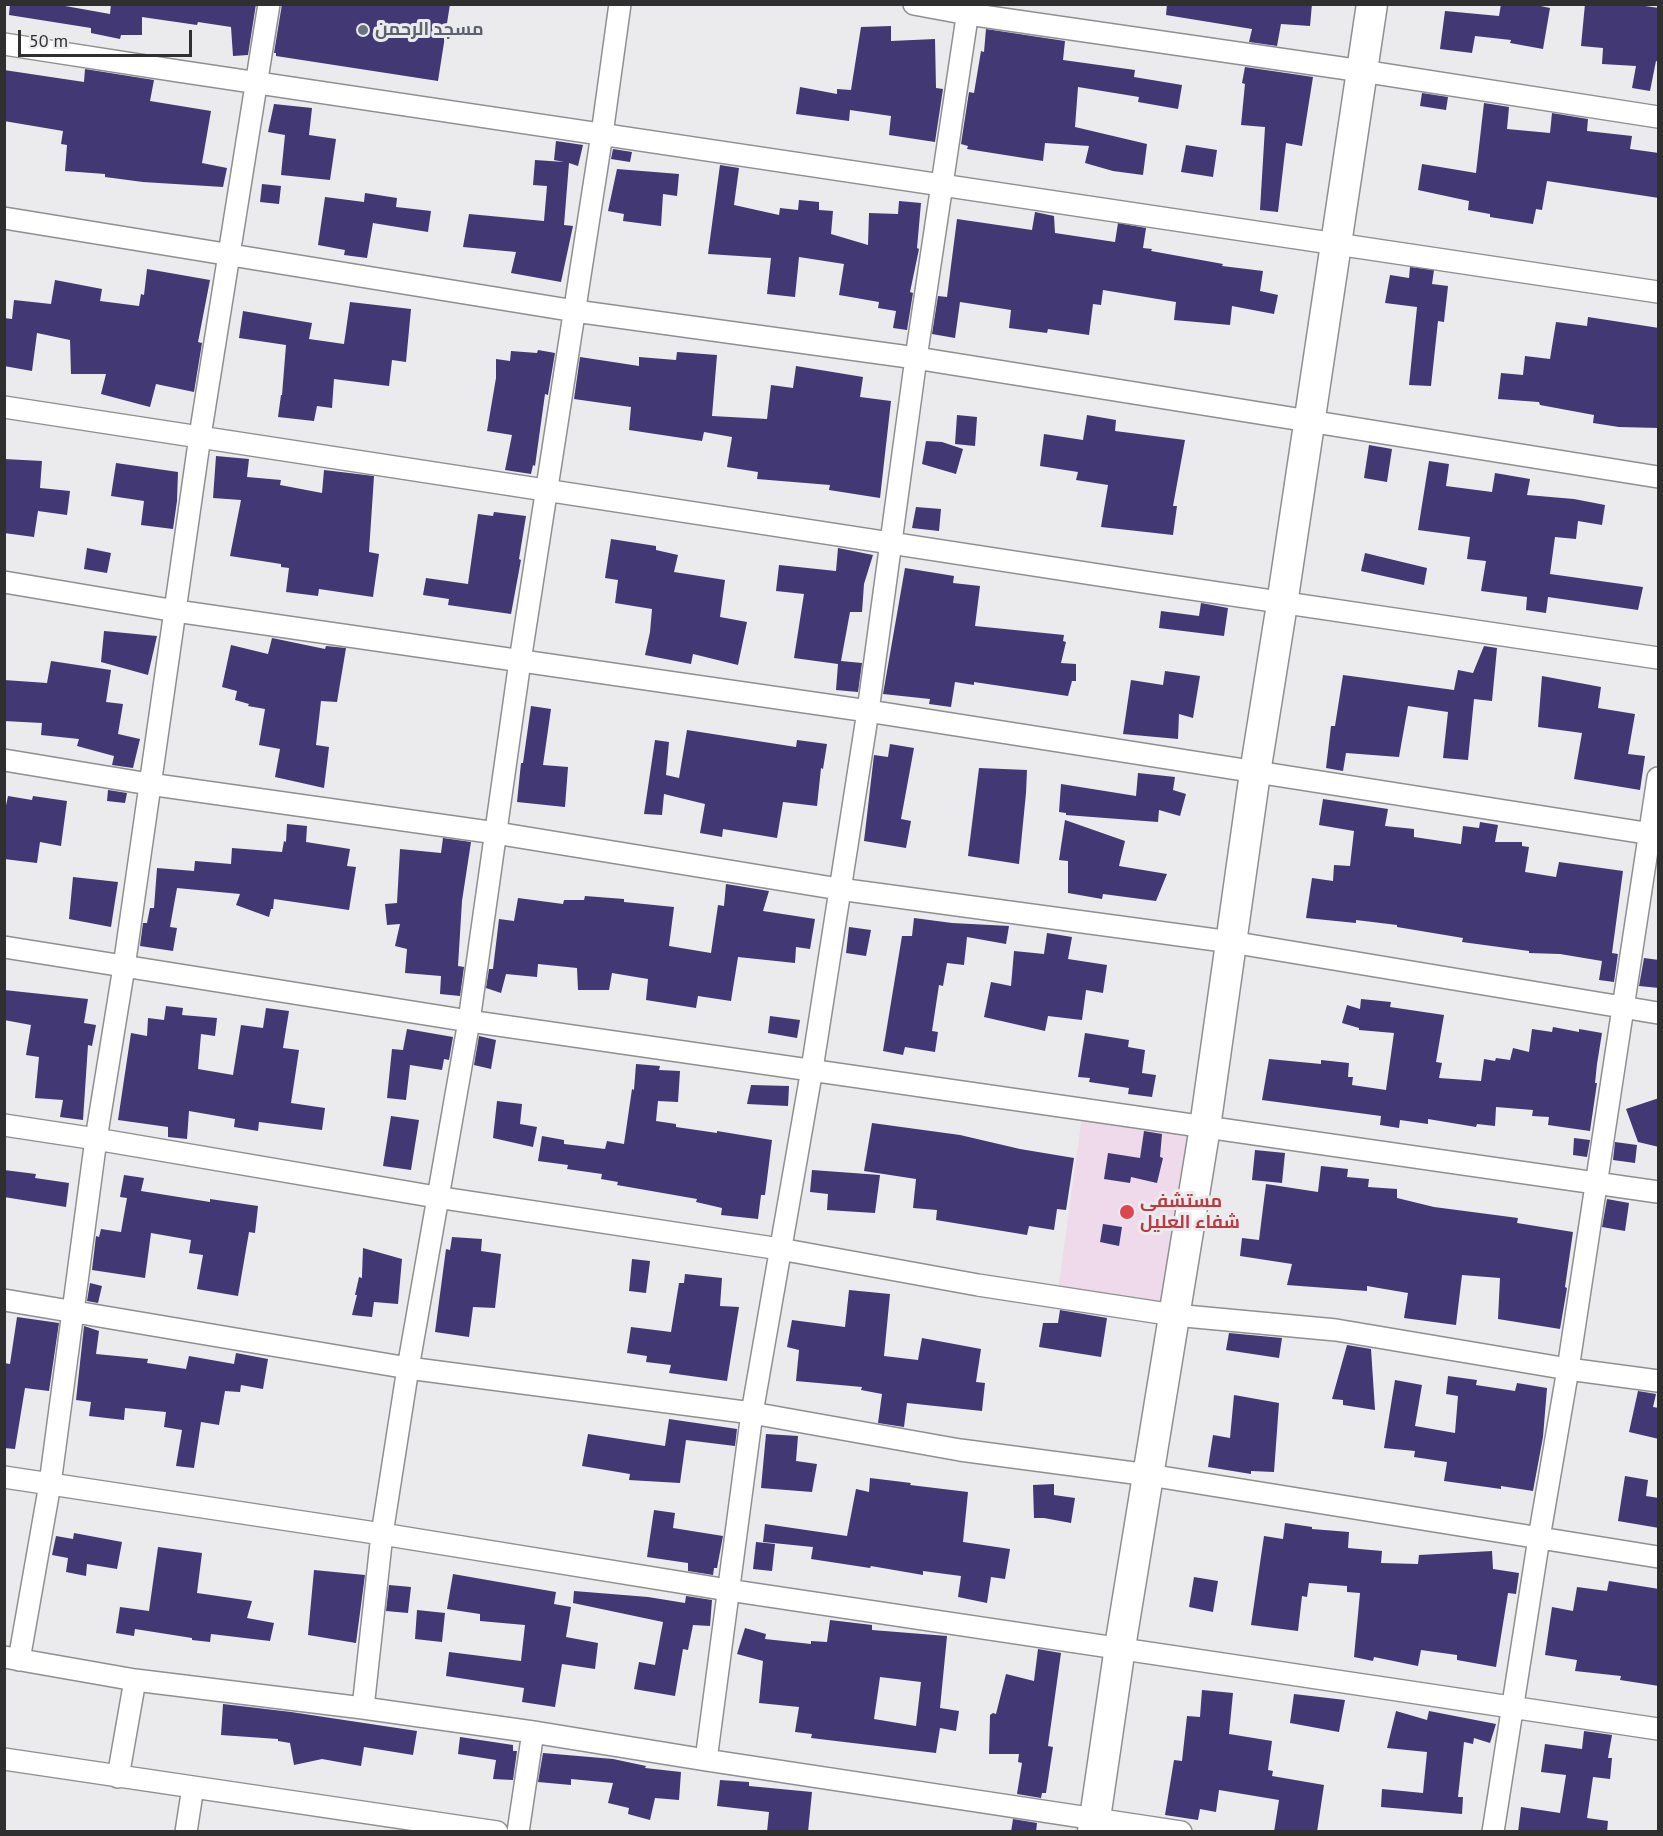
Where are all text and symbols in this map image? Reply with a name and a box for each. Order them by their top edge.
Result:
scale bar [21,18,195,56]
place label: مسجد الرحمن [375,19,484,41]
marker: مسجد الرحمن [356,23,370,37]
text: 50 m [29,29,68,52]
place label: مستشفى شفاء العليل [1140,1191,1240,1234]
marker: مستشفى شفاء العليل [1118,1203,1136,1221]

